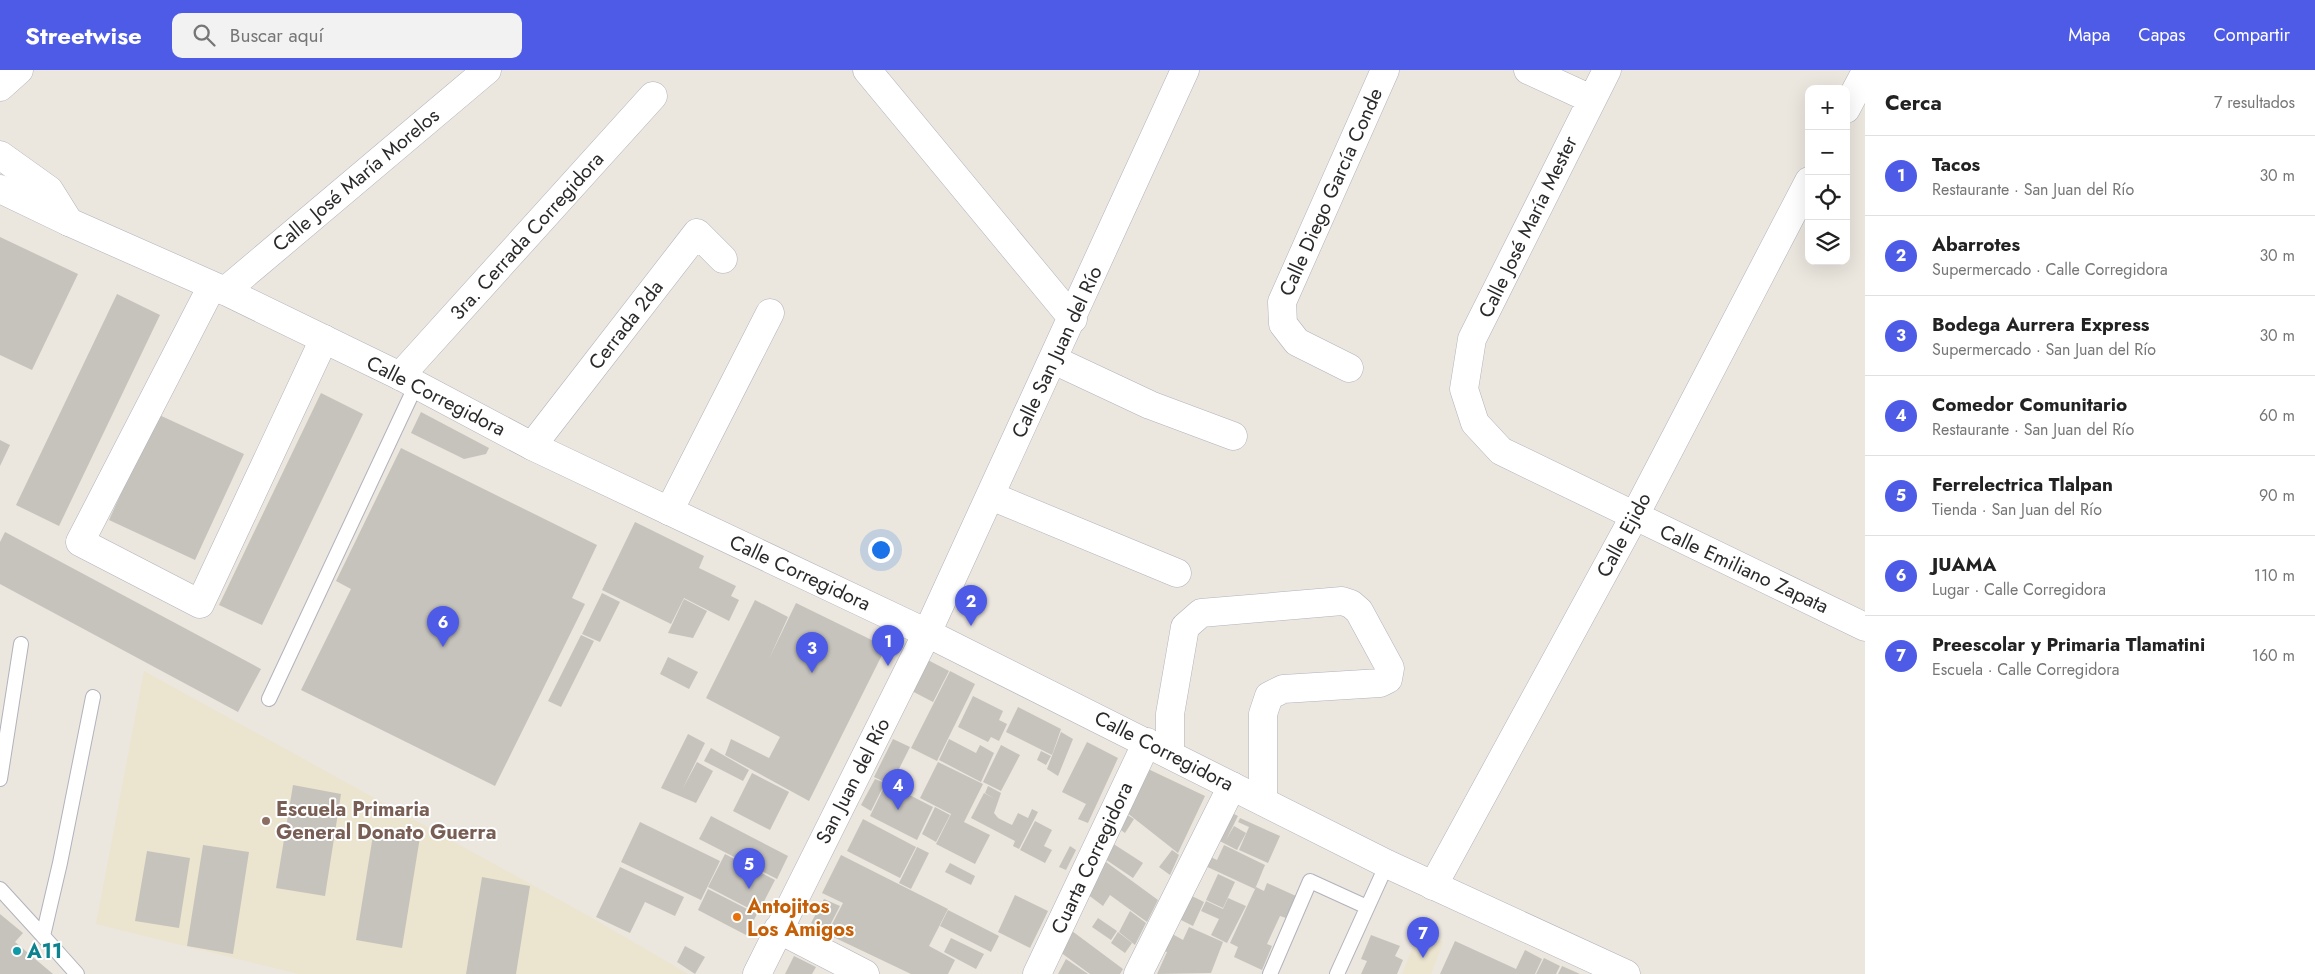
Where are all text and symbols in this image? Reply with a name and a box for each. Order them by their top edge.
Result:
search box [172,13,522,58]
text: Streetwise [25,18,142,53]
icon: search [190,21,218,49]
text: Buscar aquí [230,22,323,49]
text: Mapa [2068,22,2110,48]
text: Capas [2138,22,2186,48]
text: Compartir [2214,22,2290,48]
street label: Calle Diego García Conde [1272,83,1390,301]
map controls [1805,85,1850,265]
button: + [1805,85,1850,130]
text: Cerca [1885,88,1942,118]
text: 7 resultados [2214,91,2295,114]
street label: Calle José María Morelos [266,101,446,259]
button: − [1805,130,1850,175]
street label: Calle José María Mester [1471,131,1585,323]
street label: 3ra. Cerrada Corregidora [443,145,611,327]
text: Tacos [1932,151,1980,178]
text: 1 [1897,164,1905,187]
text: 30 m [2259,164,2295,187]
button: locate [1805,175,1850,220]
text: Restaurante · San Juan del Río [1932,178,2134,201]
button: layers [1805,220,1850,265]
text: Abarrotes [1932,231,2020,258]
text: 2 [1896,244,1906,267]
text: 30 m [2259,244,2295,267]
text: Supermercado · Calle Corregidora [1932,258,2168,281]
street label: Calle San Juan del Río [1004,261,1110,443]
street label: Cerrada 2da [582,274,670,376]
text: Bodega Aurrera Express [1932,311,2149,338]
text: 3 [1896,324,1906,347]
text: 30 m [2259,324,2295,347]
text: Supermercado · San Juan del Río [1932,338,2156,361]
street label: Calle Corregidora [361,348,511,444]
text: Comedor Comunitario [1932,391,2127,418]
text: 4 [1895,404,1907,427]
text: 60 m [2259,404,2295,427]
text: Restaurante · San Juan del Río [1932,418,2134,441]
text: Ferrelectrica Tlalpan [1932,471,2113,498]
text: 5 [1896,484,1906,507]
text: 90 m [2259,484,2295,507]
street label: Calle Ejido [1590,487,1659,583]
text: Tienda · San Juan del Río [1932,498,2102,521]
street label: Calle Emiliano Zapata [1655,517,1833,621]
street label: Calle Corregidora [725,528,875,618]
your location [868,537,894,563]
text: JUAMA [1932,551,1996,578]
text: 6 [1896,564,1906,587]
text: 110 m [2254,564,2295,587]
text: Lugar · Calle Corregidora [1932,578,2106,601]
pin: 2 [955,585,987,626]
pin: 6 [427,606,459,647]
pin: 1 [872,625,904,666]
text: Preescolar y Primaria Tlamatini [1932,631,2205,658]
pin: 3 [796,632,828,673]
text: 7 [1896,644,1906,667]
text: 160 m [2252,644,2295,667]
text: Escuela · Calle Corregidora [1932,658,2119,681]
street label: Calle Corregidora [1089,703,1239,799]
street label: San Juan del Río [809,713,897,849]
pin: 4 [882,769,914,810]
street label: Cuarta Corregidora [1044,777,1140,939]
place label: Escuela Primaria General Donato Guerra [276,795,496,847]
marker: Escuela Primaria General Donato Guerra [260,815,272,827]
pin: 5 [733,848,765,889]
place label: Antojitos Los Amigos [746,892,854,944]
marker: Antojitos Los Amigos [731,911,743,923]
pin: 7 [1407,917,1439,958]
place label: A11 [26,937,62,966]
marker: A11 [11,945,23,957]

